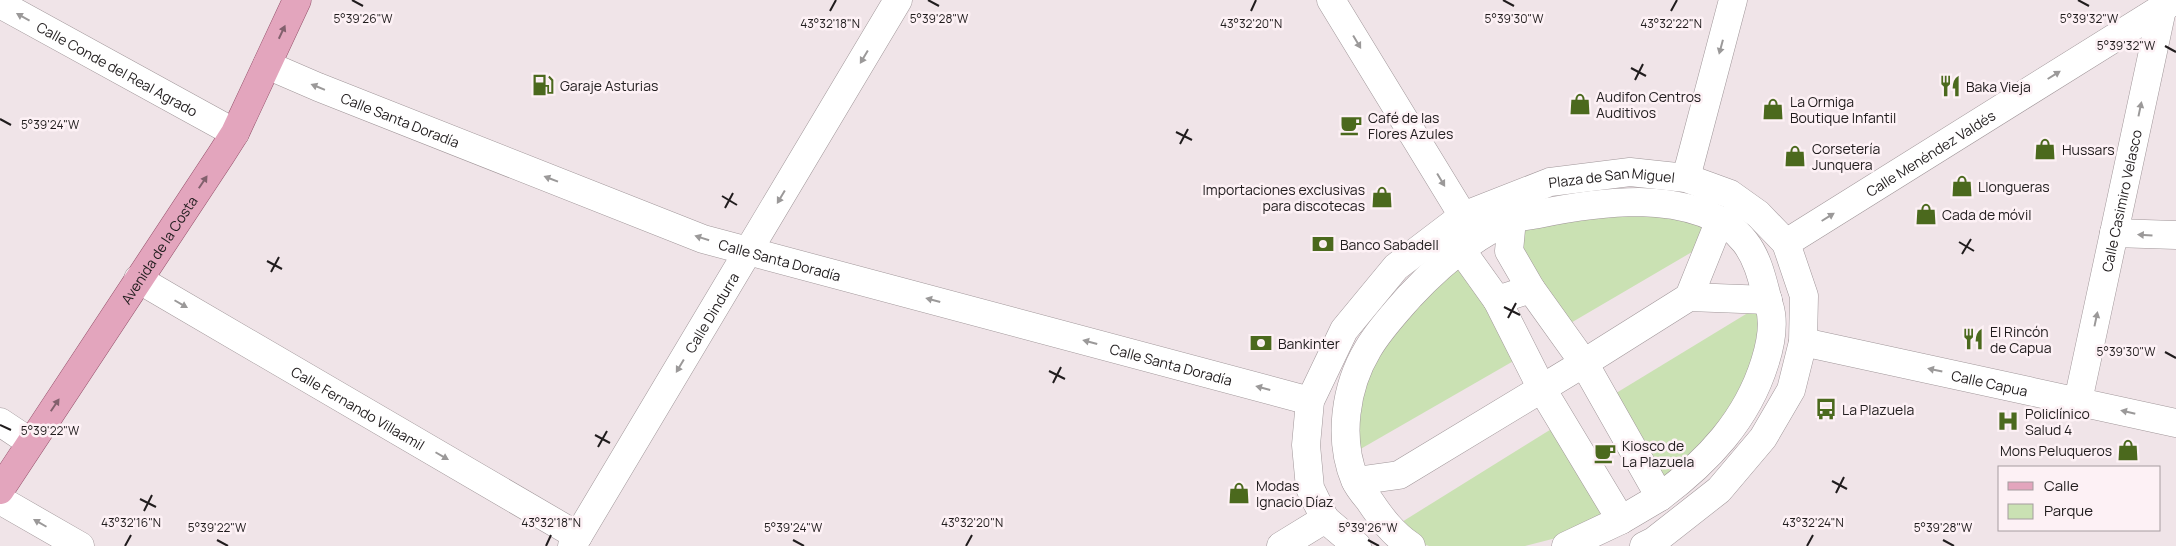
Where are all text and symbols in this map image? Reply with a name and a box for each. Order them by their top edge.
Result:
text: 5°39'26"W [333,10,393,27]
text: 5°39'28"W [910,10,969,27]
text: 5°39'30"W [1485,10,1544,27]
text: 5°39'32"W [2060,10,2119,27]
one-way arrow [16,13,30,21]
text: 43°32'18"N [800,15,860,32]
text: 43°32'20"N [1220,15,1282,32]
text: 43°32'22"N [1640,15,1702,32]
street label: Calle Conde del Real Agrado [34,17,201,120]
one-way arrow [278,25,286,39]
one-way arrow [1352,35,1361,48]
text: 5°39'32"W [2097,37,2156,54]
one-way arrow [1717,40,1725,55]
one-way arrow [860,50,869,63]
one-way arrow [2048,71,2061,80]
fuel station icon: Garaje Asturias [530,72,556,98]
restaurant icon: Baka Vieja [1937,73,1963,99]
place label: Garaje Asturias [560,76,658,95]
place label: Baka Vieja [1966,77,2031,96]
one-way arrow [310,83,325,91]
place label: Audifon Centros Auditivos [1596,87,1701,122]
street label: Calle Santa Doradía [338,88,462,151]
shop icon: Audifon Centros Auditivos [1567,91,1593,117]
place label: La Ormiga Boutique Infantil [1790,92,1896,127]
shop icon: La Ormiga Boutique Infantil [1760,96,1786,122]
one-way arrow [2137,101,2145,117]
street label: Calle Menéndez Valdés [1862,105,1999,200]
place label: Café de las Flores Azules [1368,108,1453,143]
cafe icon: Café de las Flores Azules [1338,112,1364,138]
text: 5°39'24"W [21,116,80,133]
street label: Calle Casimiro Velasco [2096,128,2145,273]
shop icon: Hussars [2032,136,2058,162]
place label: Corsetería Junquera [1812,139,1880,174]
place label: Hussars [2062,140,2115,159]
shop icon: Corsetería Junquera [1782,143,1808,169]
street label: Plaza de San Miguel [1547,162,1676,192]
shop icon: Llongueras [1949,173,1975,199]
one-way arrow [1437,174,1446,187]
one-way arrow [198,175,208,189]
one-way arrow [543,175,558,183]
place label: Llongueras [1978,177,2050,196]
place label: Importaciones exclusivas para discotecas [1203,180,1365,215]
shop icon: Importaciones exclusivas para discotecas [1369,184,1395,210]
one-way arrow [777,190,786,203]
street label: Avenida de la Costa [116,192,201,307]
shop icon: Cada de móvil [1913,201,1939,227]
place label: Cada de móvil [1942,205,2031,224]
one-way arrow [1821,213,1834,222]
one-way arrow [2137,230,2153,238]
bank icon: Banco Sabadell [1310,231,1336,257]
one-way arrow [694,234,709,242]
street label: Calle Santa Doradía [717,234,843,285]
place label: Banco Sabadell [1340,235,1439,254]
street label: Calle Dindurra [680,269,743,356]
one-way arrow [925,296,940,304]
one-way arrow [174,299,187,308]
one-way arrow [2092,311,2100,327]
place label: El Rincón de Capua [1990,322,2051,357]
restaurant icon: El Rincón de Capua [1960,326,1986,352]
bank icon: Bankinter [1248,330,1274,356]
place label: Bankinter [1278,334,1340,353]
one-way arrow [1082,338,1097,346]
street label: Calle Santa Doradía [1108,339,1234,389]
text: 5°39'30"W [2097,343,2156,360]
one-way arrow [675,360,685,373]
street label: Calle Fernando Villaamil [288,361,428,454]
street label: Calle Capua [1950,365,2030,400]
one-way arrow [1927,366,1943,374]
one-way arrow [1256,384,1271,392]
bus stop icon: La Plazuela [1813,396,1839,422]
one-way arrow [50,398,60,411]
place label: La Plazuela [1842,400,1914,419]
place label: Policlínico Salud 4 [2025,404,2090,439]
hospital icon: Policlínico Salud 4 [1995,408,2021,434]
one-way arrow [2121,408,2136,416]
text: 5°39'22"W [21,422,80,439]
place label: Kiosco de La Plazuela [1622,436,1694,471]
shop icon: Mons Peluqueros [2115,437,2141,463]
cafe icon: Kiosco de La Plazuela [1592,440,1618,466]
place label: Mons Peluqueros [2000,441,2112,460]
one-way arrow [435,452,448,461]
legend [1998,466,2161,531]
text: Calle [2044,475,2079,496]
place label: Modas Ignacio Díaz [1256,476,1333,511]
shop icon: Modas Ignacio Díaz [1226,480,1252,506]
text: Parque [2044,500,2093,521]
text: 43°32'16"N [101,514,161,531]
text: 43°32'18"N [521,514,581,531]
text: 43°32'20"N [941,514,1003,531]
text: 43°32'24"N [1782,514,1844,531]
one-way arrow [33,519,48,527]
text: 5°39'22"W [188,519,247,536]
text: 5°39'24"W [764,519,823,536]
text: 5°39'26"W [1338,519,1398,536]
text: 5°39'28"W [1914,519,1973,536]

